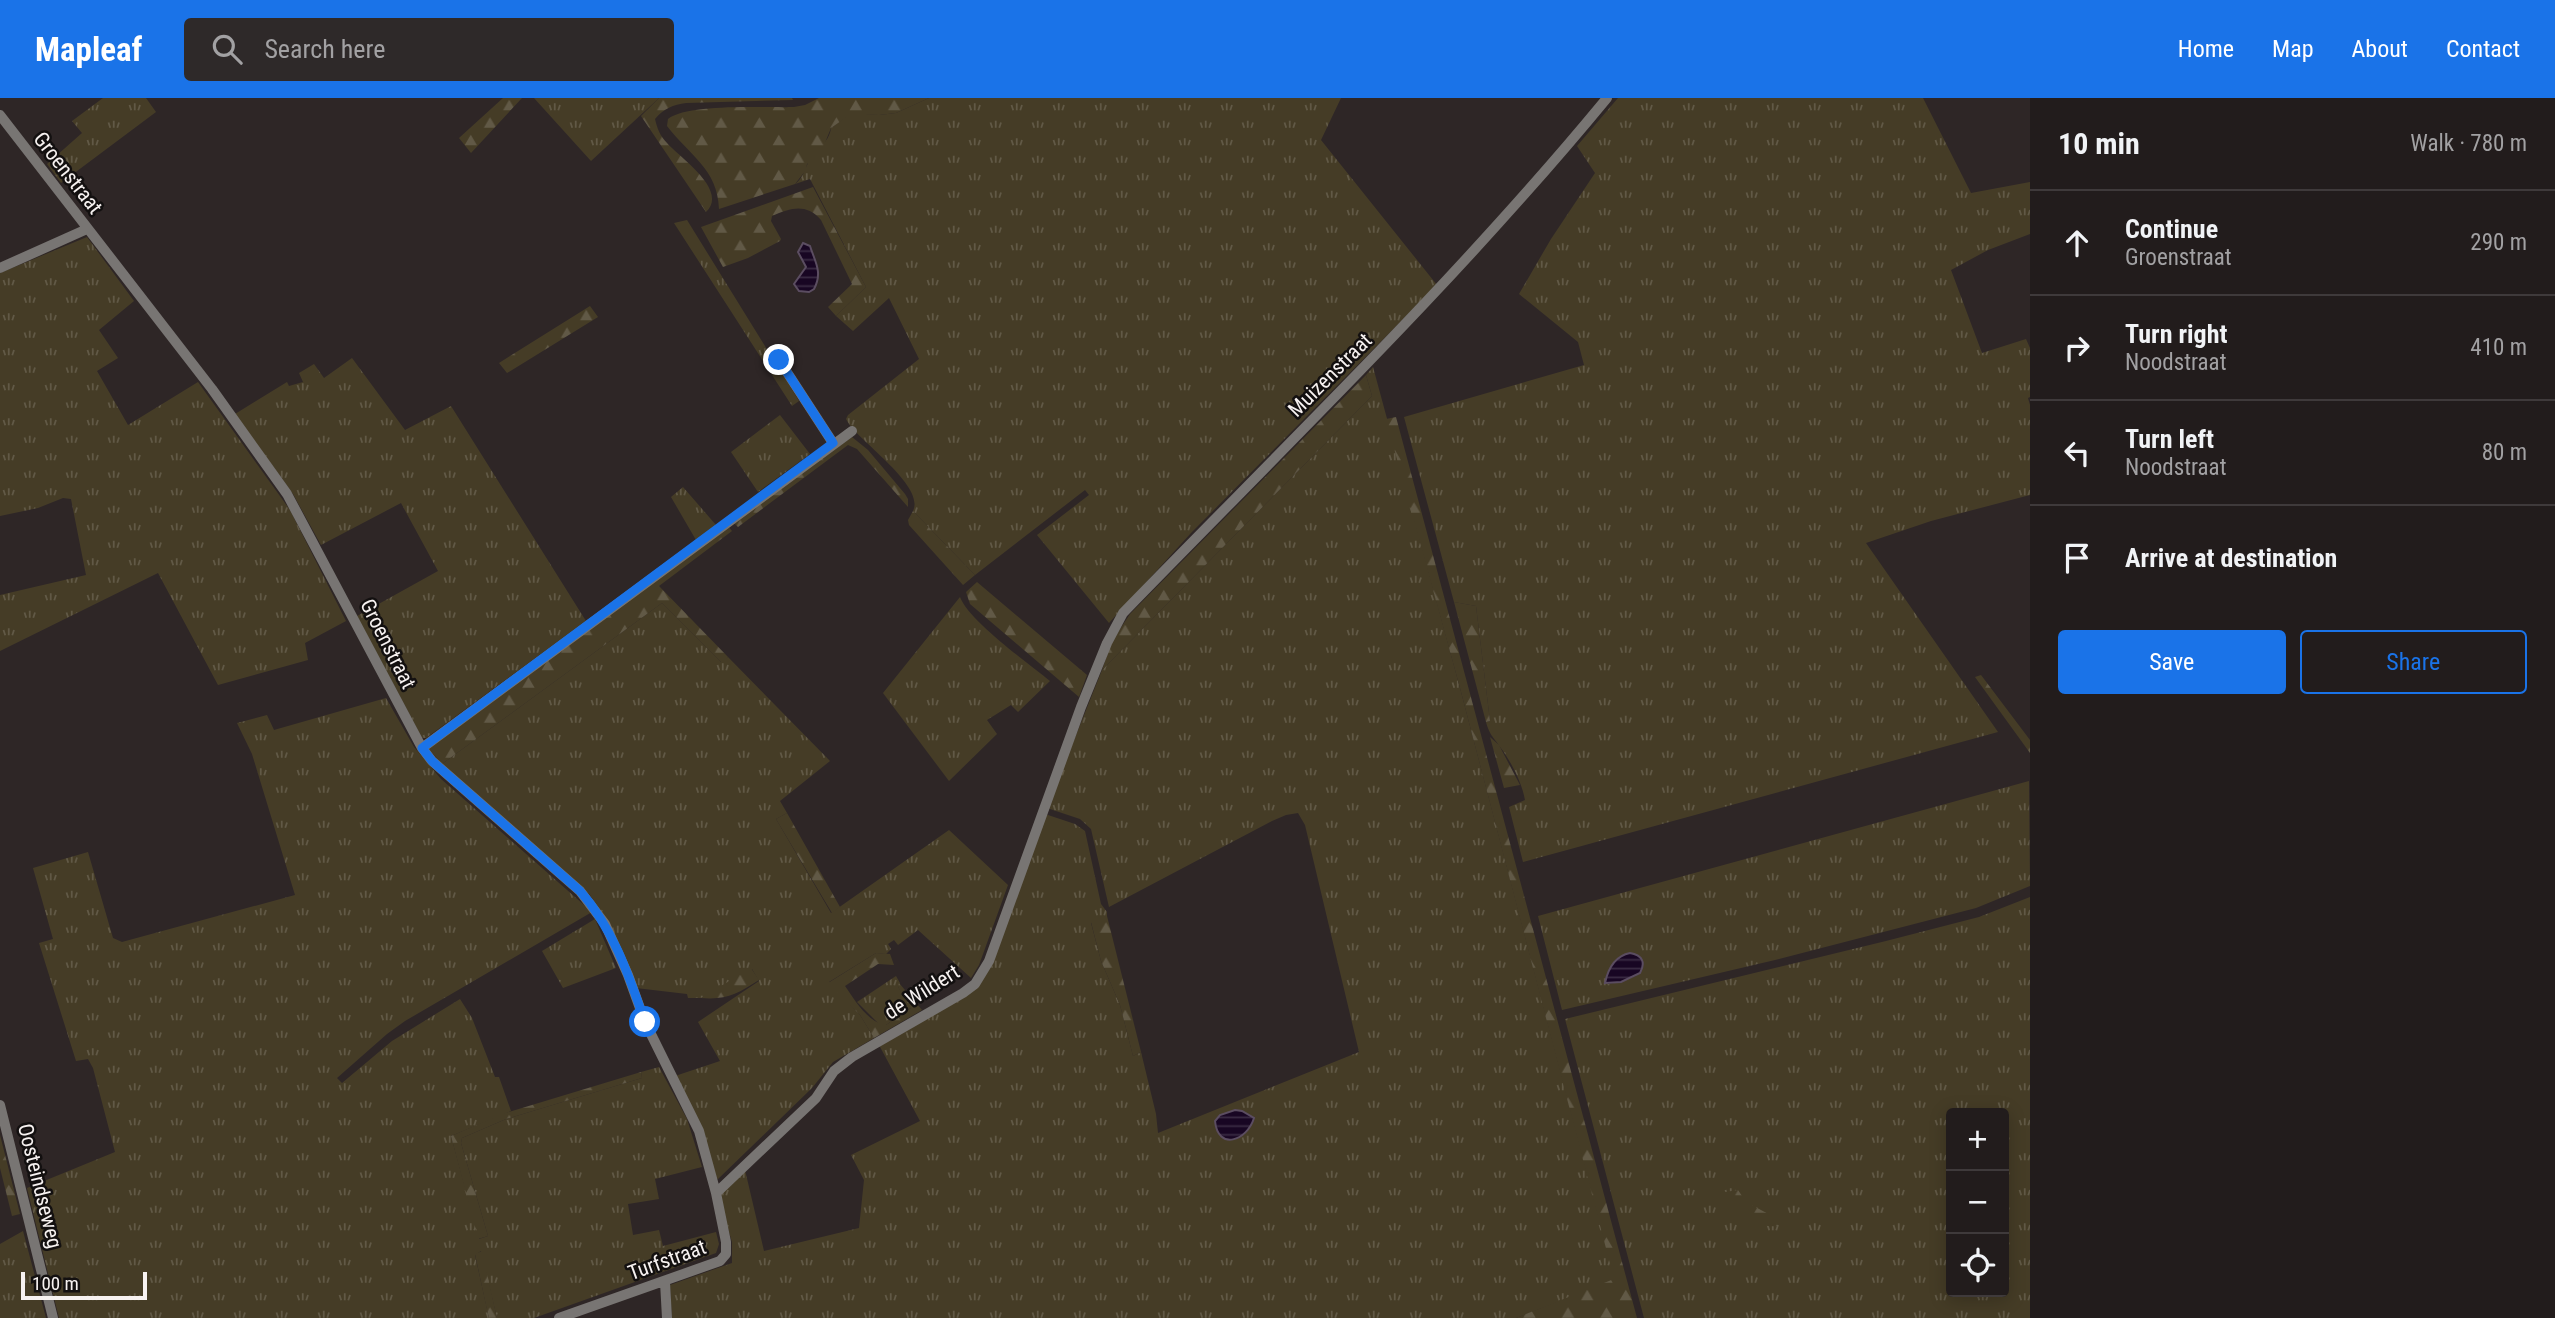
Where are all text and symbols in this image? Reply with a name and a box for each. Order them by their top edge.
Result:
search box [184,18,674,81]
text: Mapleaf [35,30,142,69]
icon: search [208,30,246,68]
text: Search here [264,34,385,64]
text: Home [2178,35,2234,63]
text: Map [2272,35,2314,63]
text: About [2352,35,2408,63]
text: Contact [2446,35,2520,63]
text: 10 min [2058,126,2140,161]
street label: Groenstraat [29,127,107,219]
text: Walk · 780 m [2410,130,2527,157]
text: Continue [2125,214,2218,244]
icon: ahead [2058,224,2096,262]
text: 290 m [2470,229,2527,256]
text: Groenstraat [2125,244,2232,271]
text: Turn right [2125,319,2227,349]
street label: Muizenstraat [1283,328,1377,422]
icon: right [2058,329,2096,367]
text: 410 m [2470,334,2527,361]
route end [763,344,794,375]
text: Noodstraat [2125,349,2226,376]
text: Turn left [2125,424,2214,454]
icon: left [2058,434,2096,472]
text: 80 m [2482,439,2527,466]
text: Noodstraat [2125,454,2226,481]
icon: arrive [2058,539,2096,577]
text: Arrive at destination [2125,543,2337,573]
street label: Groenstraat [355,595,421,693]
button: Save [2058,630,2286,694]
button: Share [2300,630,2527,694]
street label: de Wildert [880,960,964,1024]
route start [629,1006,660,1037]
map controls [1946,1108,2009,1297]
button: + [1946,1108,2009,1171]
street label: Oosteindseweg [13,1121,67,1251]
button: − [1946,1171,2009,1234]
button: locate [1946,1234,2009,1297]
street label: Turfstraat [625,1235,709,1285]
scale bar [21,1269,147,1301]
text: 100 m [32,1272,79,1295]

